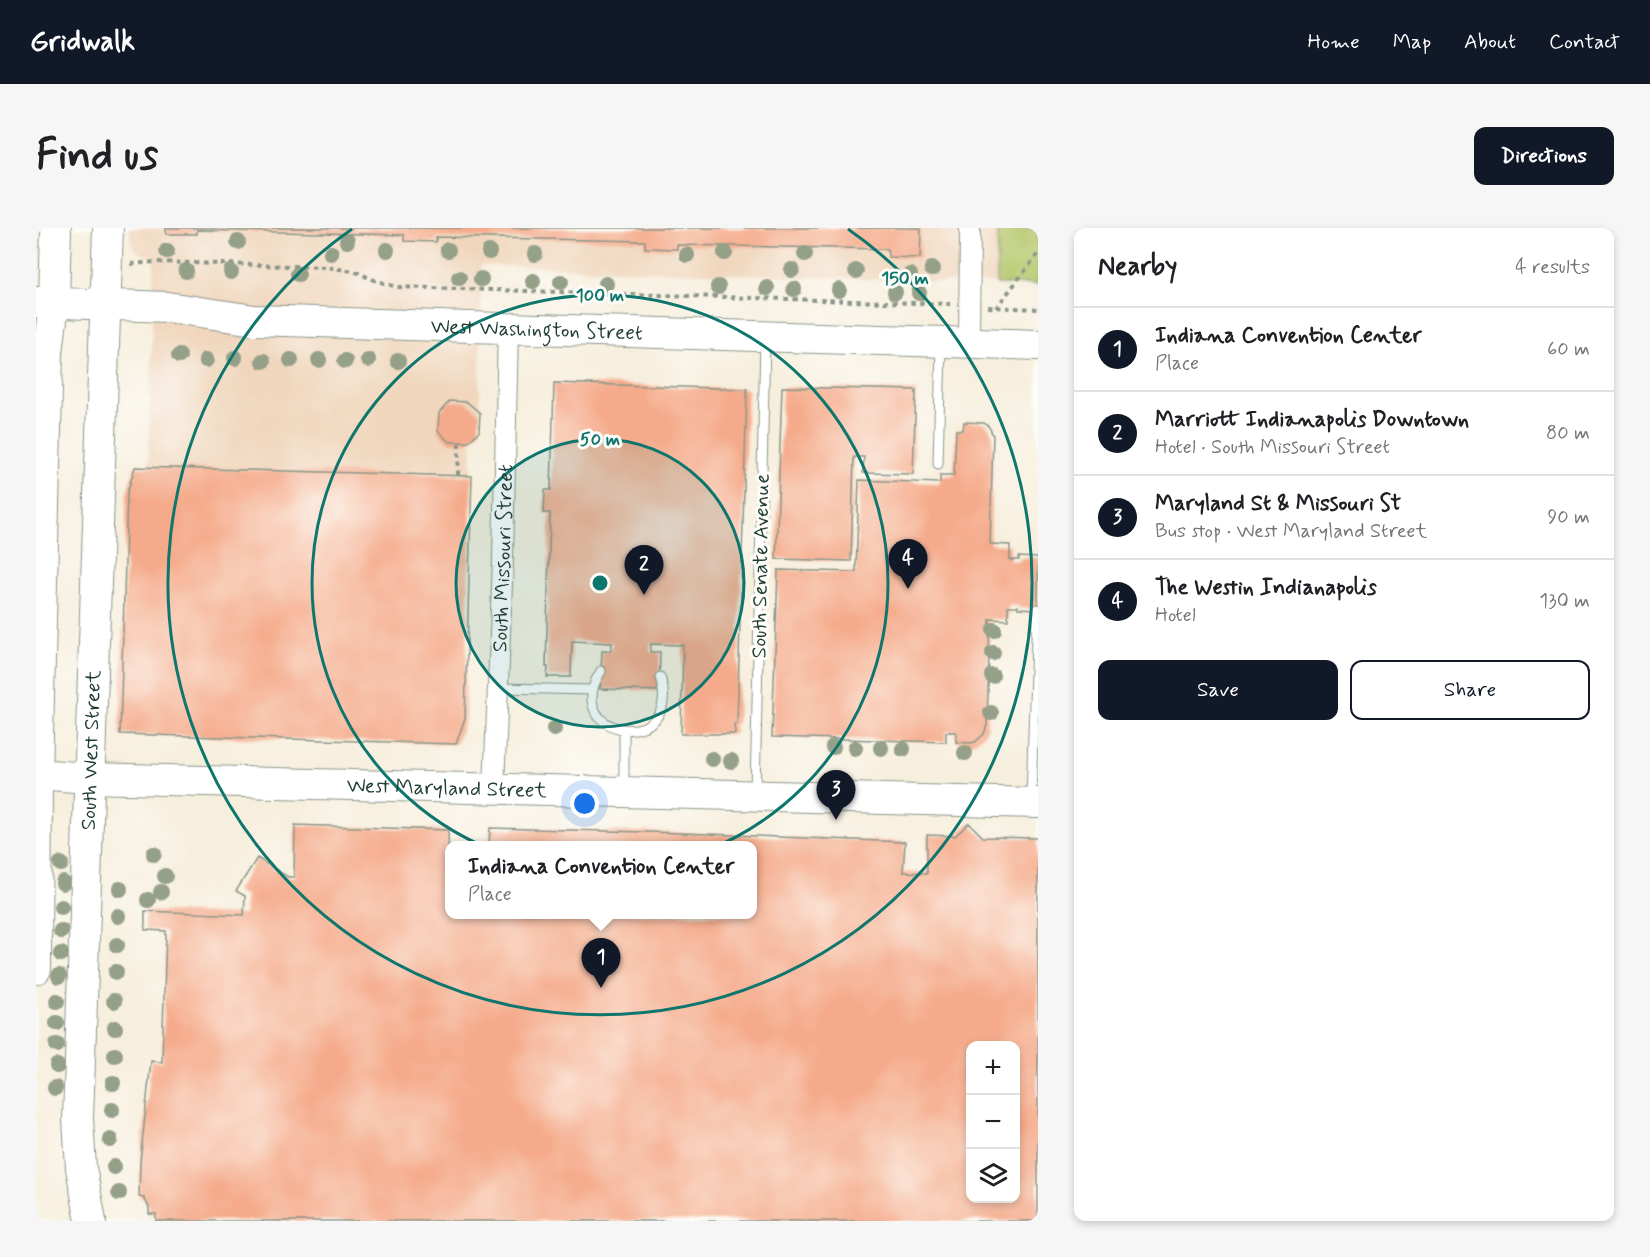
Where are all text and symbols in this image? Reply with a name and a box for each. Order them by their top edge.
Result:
text: Gridwalk [30,24,135,61]
text: Home [1308,28,1360,56]
text: Map [1393,28,1431,56]
text: About [1464,28,1516,56]
text: Contact [1549,28,1620,56]
button: Directions [1474,127,1614,185]
text: Find us [36,129,158,184]
text: Nearby [1098,250,1177,284]
text: 4 results [1515,254,1590,281]
text: 150 m [881,267,929,291]
text: 100 m [576,284,624,308]
street label: West Washington Street [430,313,643,347]
text: Indiana Convention Center [1155,322,1422,350]
text: 1 [1113,336,1122,363]
text: 60 m [1547,336,1590,363]
text: Place [1155,350,1199,377]
text: Marriott Indianapolis Downtown [1155,406,1469,434]
text: 2 [1113,420,1122,447]
text: 80 m [1546,420,1590,447]
text: 50 m [580,428,620,452]
text: Hotel · South Missouri Street [1155,434,1390,461]
street label: South Missouri Street [486,464,520,653]
street label: South Senate Avenue [745,473,777,659]
text: Maryland St & Missouri St [1155,490,1401,518]
text: 3 [1113,504,1122,531]
text: 90 m [1547,504,1590,531]
text: Bus stop · West Maryland Street [1155,518,1427,545]
pin: 4 [888,540,928,589]
pin: 2 [624,546,664,595]
centre of rings [590,573,610,593]
text: The Westin Indianapolis [1155,574,1377,602]
text: 4 [1112,588,1123,615]
text: 130 m [1539,588,1590,615]
text: Hotel [1155,602,1196,629]
button: Save [1098,660,1338,720]
button: Share [1350,660,1590,720]
street label: South West Street [75,669,108,831]
pin: 3 [816,770,856,820]
street label: West Maryland Street [346,772,548,805]
your location [570,789,599,818]
popup [445,841,757,919]
text: Indiana Convention Center [468,853,734,881]
text: Place [468,881,512,908]
pin: 1 [582,938,620,988]
map controls [966,1041,1020,1203]
button: + [966,1041,1020,1095]
button: − [966,1095,1020,1149]
button: layers [966,1149,1020,1203]

